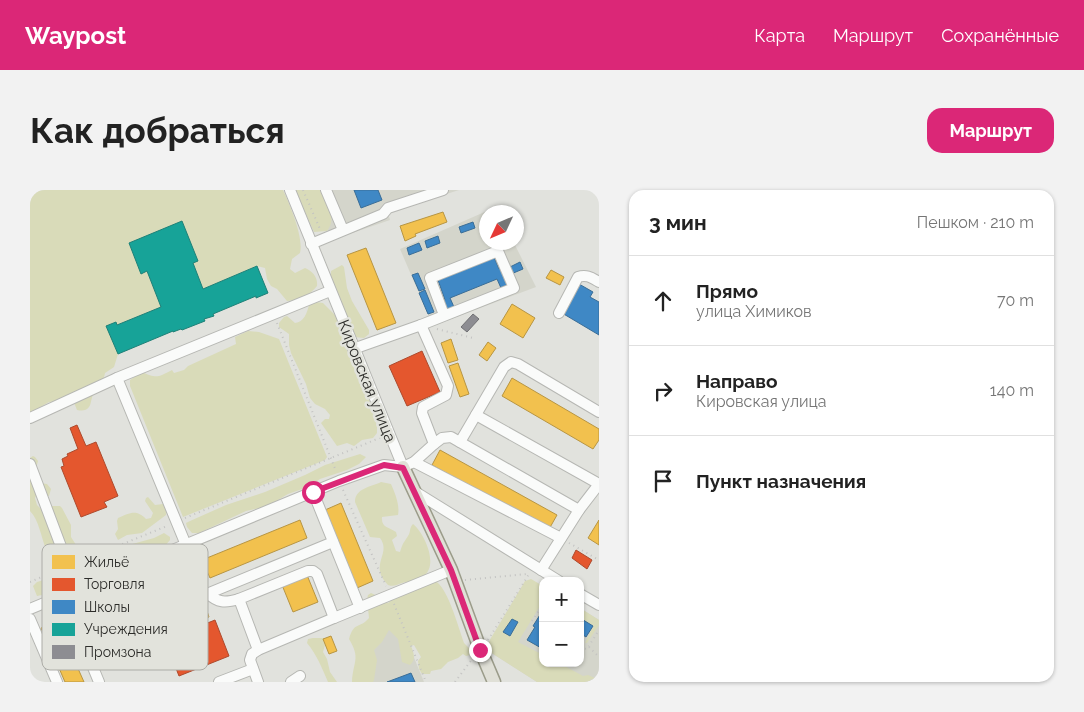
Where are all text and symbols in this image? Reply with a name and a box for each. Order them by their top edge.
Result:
text: Waypost [25,21,126,50]
text: Карта [754,25,805,46]
text: Маршрут [833,25,913,46]
text: Сохранённые [941,25,1059,46]
button: Маршрут [927,108,1054,153]
text: Как добраться [30,110,285,151]
north arrow [479,205,524,250]
text: 3 мин [649,210,707,235]
text: Пешком · 210 m [917,213,1034,232]
text: Прямо [696,280,758,302]
icon: ahead [649,287,677,315]
text: 70 m [997,291,1034,310]
text: улица Химиков [696,302,812,321]
street label: Кировская улица [334,317,400,445]
text: Направо [696,370,777,392]
icon: right [649,377,677,405]
text: 140 m [990,381,1034,400]
text: Кировская улица [696,392,827,411]
icon: arrive [649,467,677,495]
text: Пункт назначения [696,470,866,492]
route start [302,481,325,504]
legend [42,544,208,670]
text: Жильё [84,554,129,570]
text: Торговля [84,576,145,592]
map controls [539,577,584,667]
button: + [539,577,584,622]
text: Школы [84,599,130,615]
text: Учреждения [84,621,168,637]
button: − [539,622,584,667]
route end [469,639,492,662]
text: Промзона [84,644,151,660]

